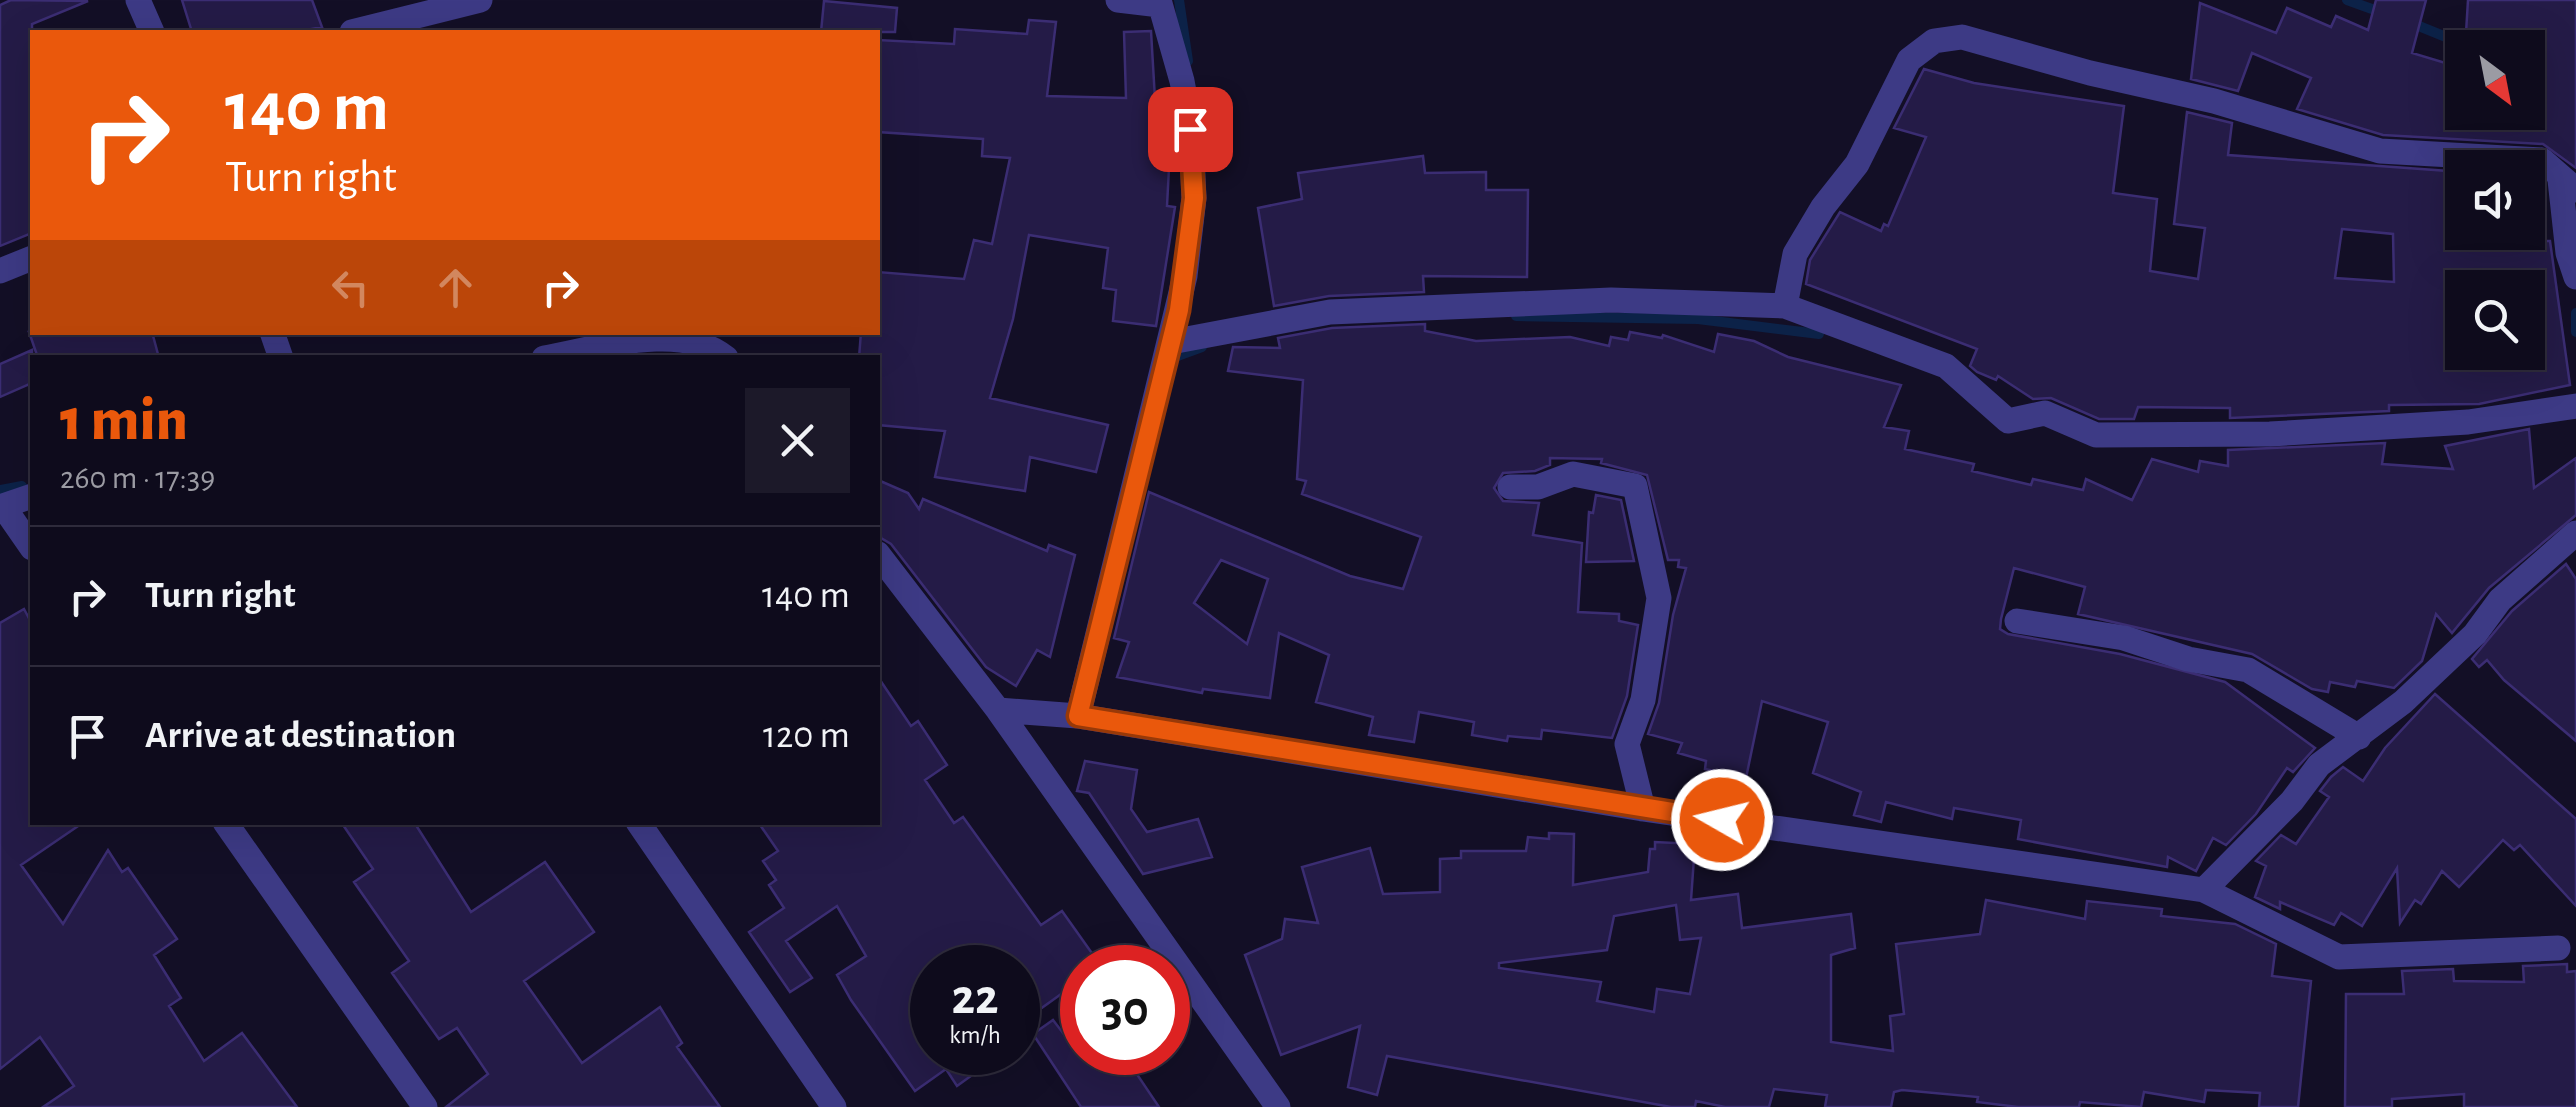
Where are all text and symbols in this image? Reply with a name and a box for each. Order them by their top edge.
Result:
north arrow [2445,30,2545,130]
map controls [2445,30,2545,370]
icon: right [60,70,190,200]
text: 140 m [225,73,389,143]
pin [1148,87,1233,172]
icon: arrive [1163,102,1218,157]
button: sound [2445,150,2545,250]
text: Turn right [225,155,397,200]
icon: left [323,260,378,315]
icon: ahead [428,260,483,315]
icon: right [533,260,588,315]
button: search [2445,270,2545,370]
button: close [745,388,850,493]
text: 1 min [60,391,188,451]
text: 260 m · 17:39 [60,462,215,494]
icon: right [60,569,115,624]
text: Turn right [145,577,295,615]
text: 140 m [762,577,850,615]
icon: arrive [60,709,115,764]
text: Arrive at destination [145,717,456,755]
text: 120 m [763,717,850,755]
position arrow [1670,768,1774,872]
speed limit sign: 30 [1060,945,1190,1075]
text: 22 [951,973,999,1023]
text: km/h [949,1023,1001,1048]

